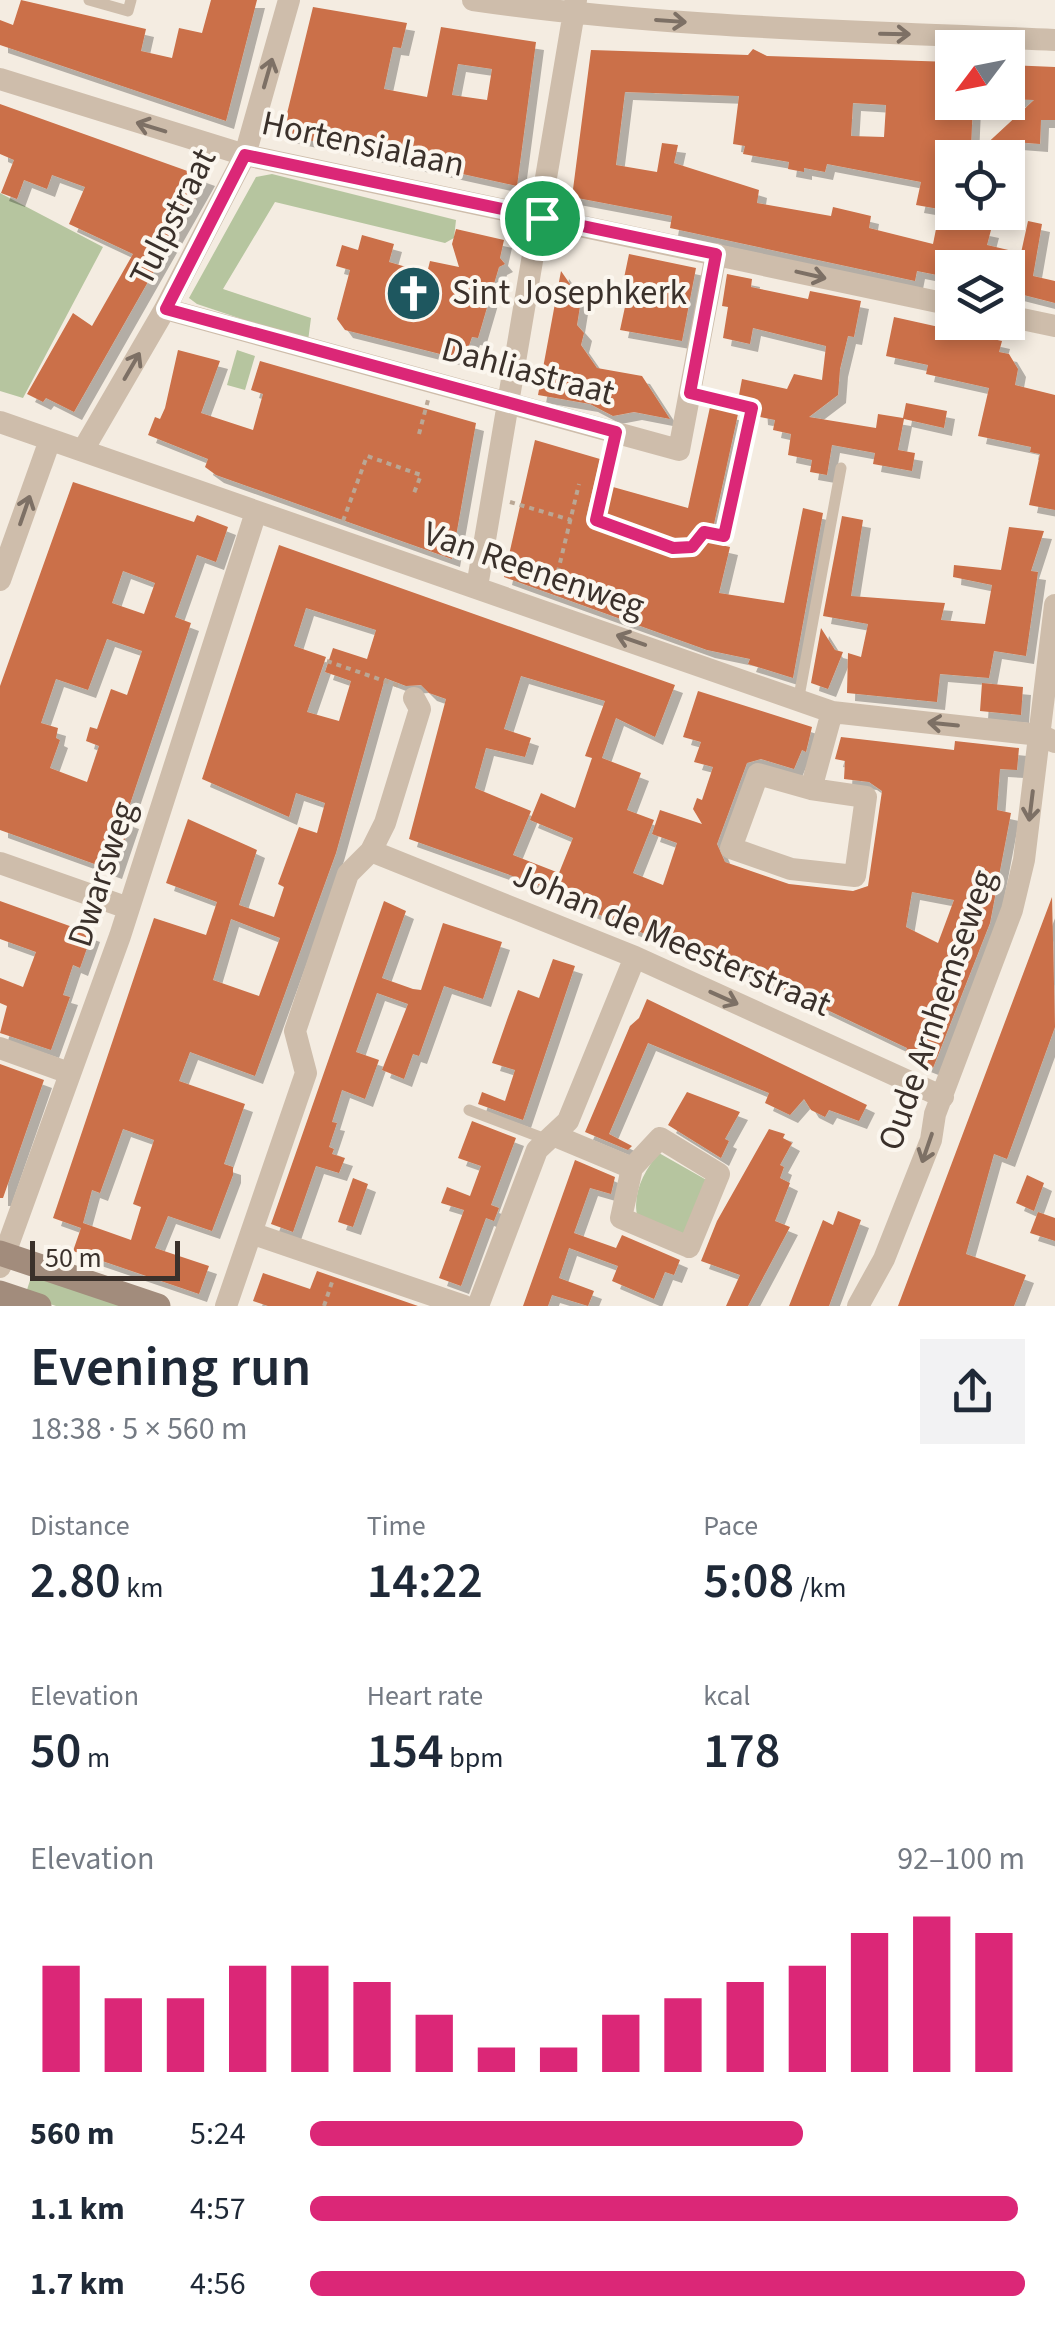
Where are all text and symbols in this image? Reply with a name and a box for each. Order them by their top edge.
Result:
one-way arrow [654,12,686,31]
one-way arrow [878,24,911,44]
north arrow [935,30,1025,120]
map controls [935,30,1025,340]
one-way arrow [260,58,279,89]
street label: Hortensialaan [257,98,469,190]
one-way arrow [136,117,167,135]
street label: Tulpstraat [117,139,229,294]
button: locate [935,140,1025,230]
pin [500,176,585,261]
icon: arrive [515,191,570,246]
button: layers [935,250,1025,340]
church icon: Sint Josephkerk [383,263,443,323]
one-way arrow [795,267,827,285]
place label: Sint Josephkerk [452,268,688,318]
street label: Dahliastraat [436,324,620,418]
one-way arrow [122,352,142,381]
one-way arrow [17,495,35,526]
street label: Van Reenenweg [417,509,652,631]
one-way arrow [616,629,648,647]
one-way arrow [927,714,959,733]
one-way arrow [1021,789,1040,821]
street label: Dwarsweg [55,794,149,953]
street label: Johan de Meesterstraat [505,850,839,1030]
street label: Oude Arnhemseweg [866,863,1009,1157]
one-way arrow [708,989,738,1008]
one-way arrow [916,1132,934,1164]
scale bar [30,1236,180,1280]
text: 50 m [45,1238,102,1278]
text: Evening run [30,1329,311,1407]
button: share [920,1339,1025,1444]
text: 18:38 · 5 × 560 m [30,1406,248,1452]
text: Distance [30,1506,130,1546]
text: Time [367,1506,426,1546]
text: Pace [703,1506,758,1546]
text: 2.80 [30,1546,121,1617]
text: 14:22 [367,1546,483,1617]
text: 5:08 [703,1546,794,1617]
text: km [121,1568,163,1608]
text: /km [794,1568,847,1608]
text: Elevation [30,1676,139,1716]
text: Heart rate [367,1676,483,1716]
text: kcal [703,1676,750,1716]
text: 50 [30,1716,81,1787]
text: 154 [367,1716,444,1787]
text: 178 [703,1716,780,1787]
text: m [81,1738,110,1778]
text: bpm [444,1738,503,1778]
text: Elevation [30,1836,155,1882]
text: 92–100 m [897,1836,1025,1882]
text: 560 m [30,2111,115,2157]
text: 5:24 [190,2111,246,2157]
text: 1.1 km [30,2186,125,2232]
text: 4:57 [190,2186,246,2232]
text: 1.7 km [30,2261,125,2307]
text: 4:56 [190,2261,246,2307]

